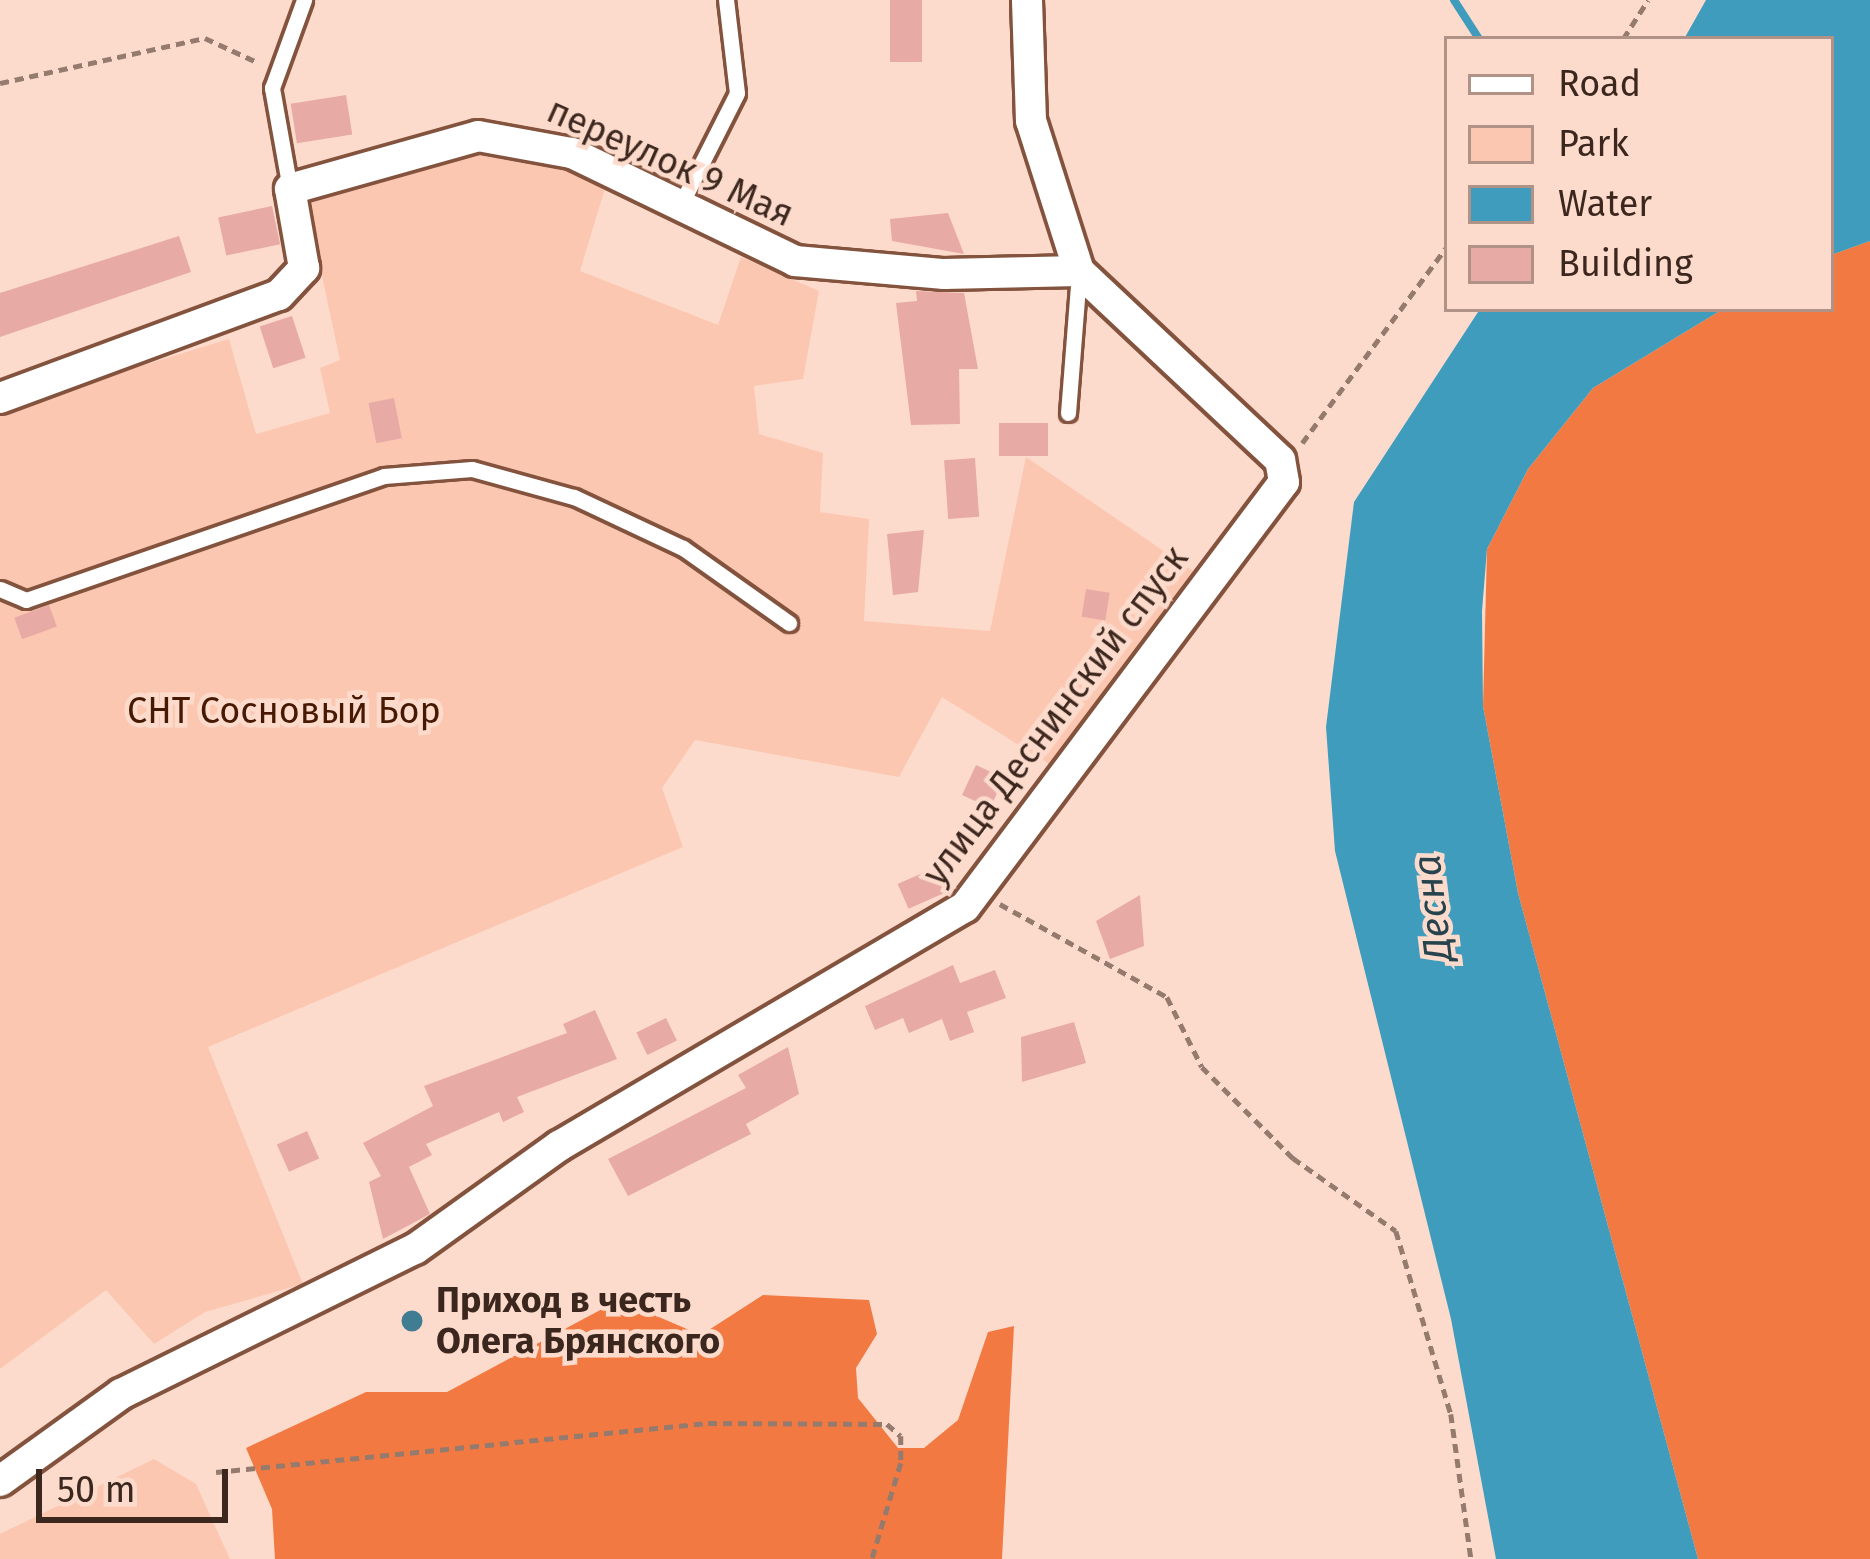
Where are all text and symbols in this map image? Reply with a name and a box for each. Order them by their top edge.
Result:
legend [1444,36,1834,312]
text: Road [1558,62,1641,106]
street label: переулок 9 Мая [540,89,800,237]
text: Park [1558,122,1629,166]
text: Water [1558,182,1652,226]
text: Building [1558,242,1693,286]
street label: улица Деснинский спуск [914,538,1198,894]
park label: СНТ Сосновый Бор [127,690,441,734]
water label: Десна [1403,852,1463,964]
place label: Приход в честь Олега Брянского [436,1278,720,1363]
marker: Приход в честь Олега Брянского [399,1308,425,1334]
scale bar [42,1445,234,1519]
text: 50 m [57,1468,136,1512]

